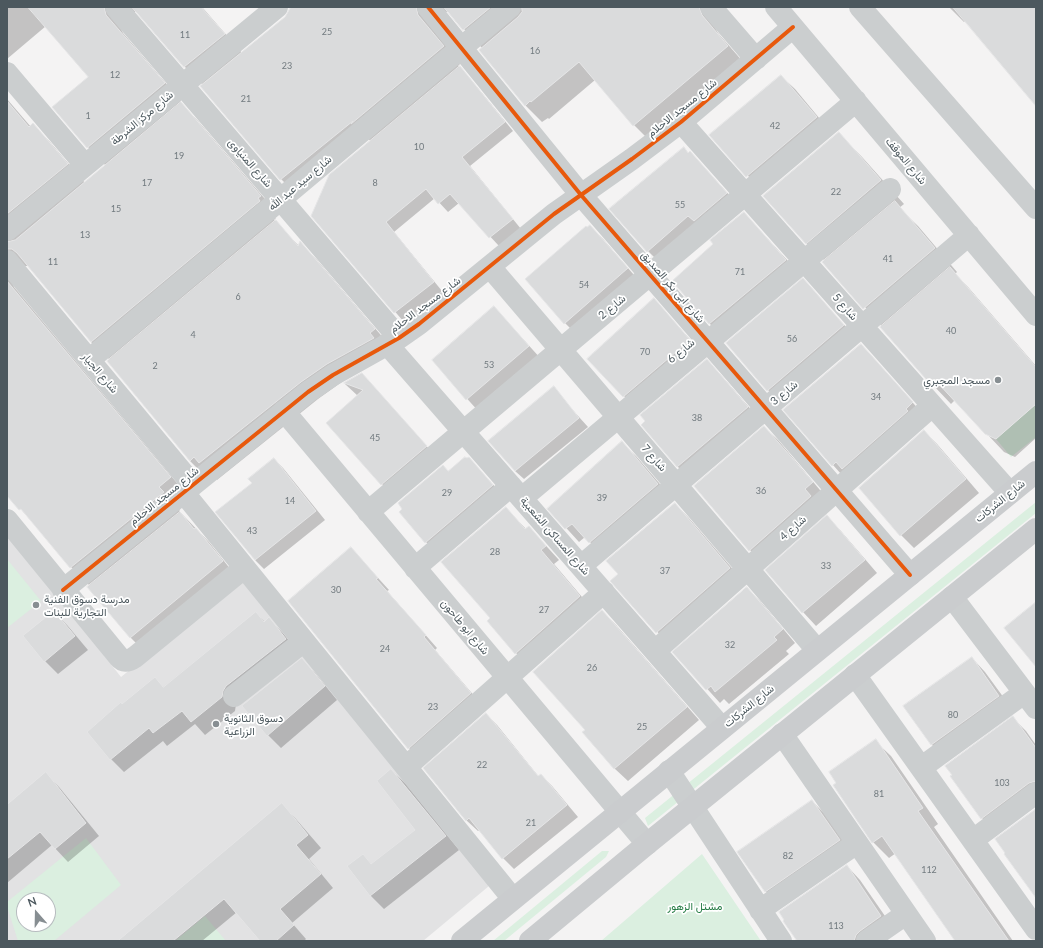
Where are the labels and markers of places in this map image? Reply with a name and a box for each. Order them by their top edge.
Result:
place label: مسجد المجبري [923,373,990,387]
marker: مسجد المجبري [993,375,1003,385]
place label: مدرسة دسوق الفنية التجارية للبنات [44,592,130,618]
marker: مدرسة دسوق الفنية التجارية للبنات [31,600,41,610]
place label: دسوق الثانوية الزراعية [224,711,283,737]
marker: دسوق الثانوية الزراعية [211,719,221,729]

